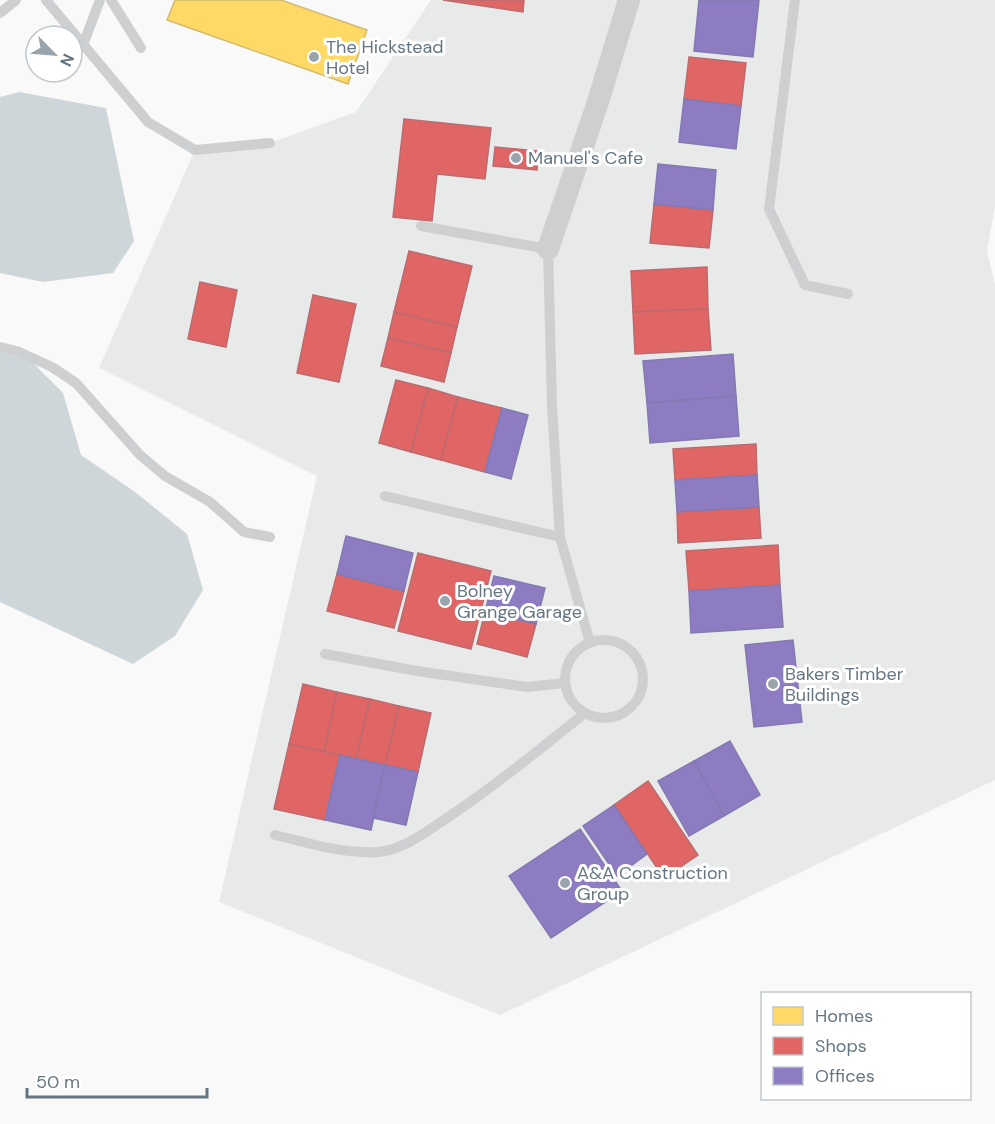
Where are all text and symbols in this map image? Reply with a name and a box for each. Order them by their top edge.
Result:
north arrow [24,24,84,84]
place label: The Hickstead Hotel [326,35,444,80]
text: N [55,50,79,70]
marker: The Hickstead Hotel [307,50,321,64]
place label: Manuel's Cafe [528,146,643,170]
marker: Manuel's Cafe [509,151,523,165]
place label: Bolney Grange Garage [457,579,582,624]
marker: Bolney Grange Garage [438,594,452,608]
place label: Bakers Timber Buildings [785,662,904,707]
marker: Bakers Timber Buildings [766,677,780,691]
place label: A&A Construction Group [577,861,728,906]
marker: A&A Construction Group [558,876,572,890]
legend [761,992,971,1100]
text: Homes [815,1004,873,1028]
text: Shops [815,1034,867,1058]
scale bar [27,1061,207,1099]
text: Offices [815,1064,875,1088]
text: 50 m [36,1070,80,1094]

